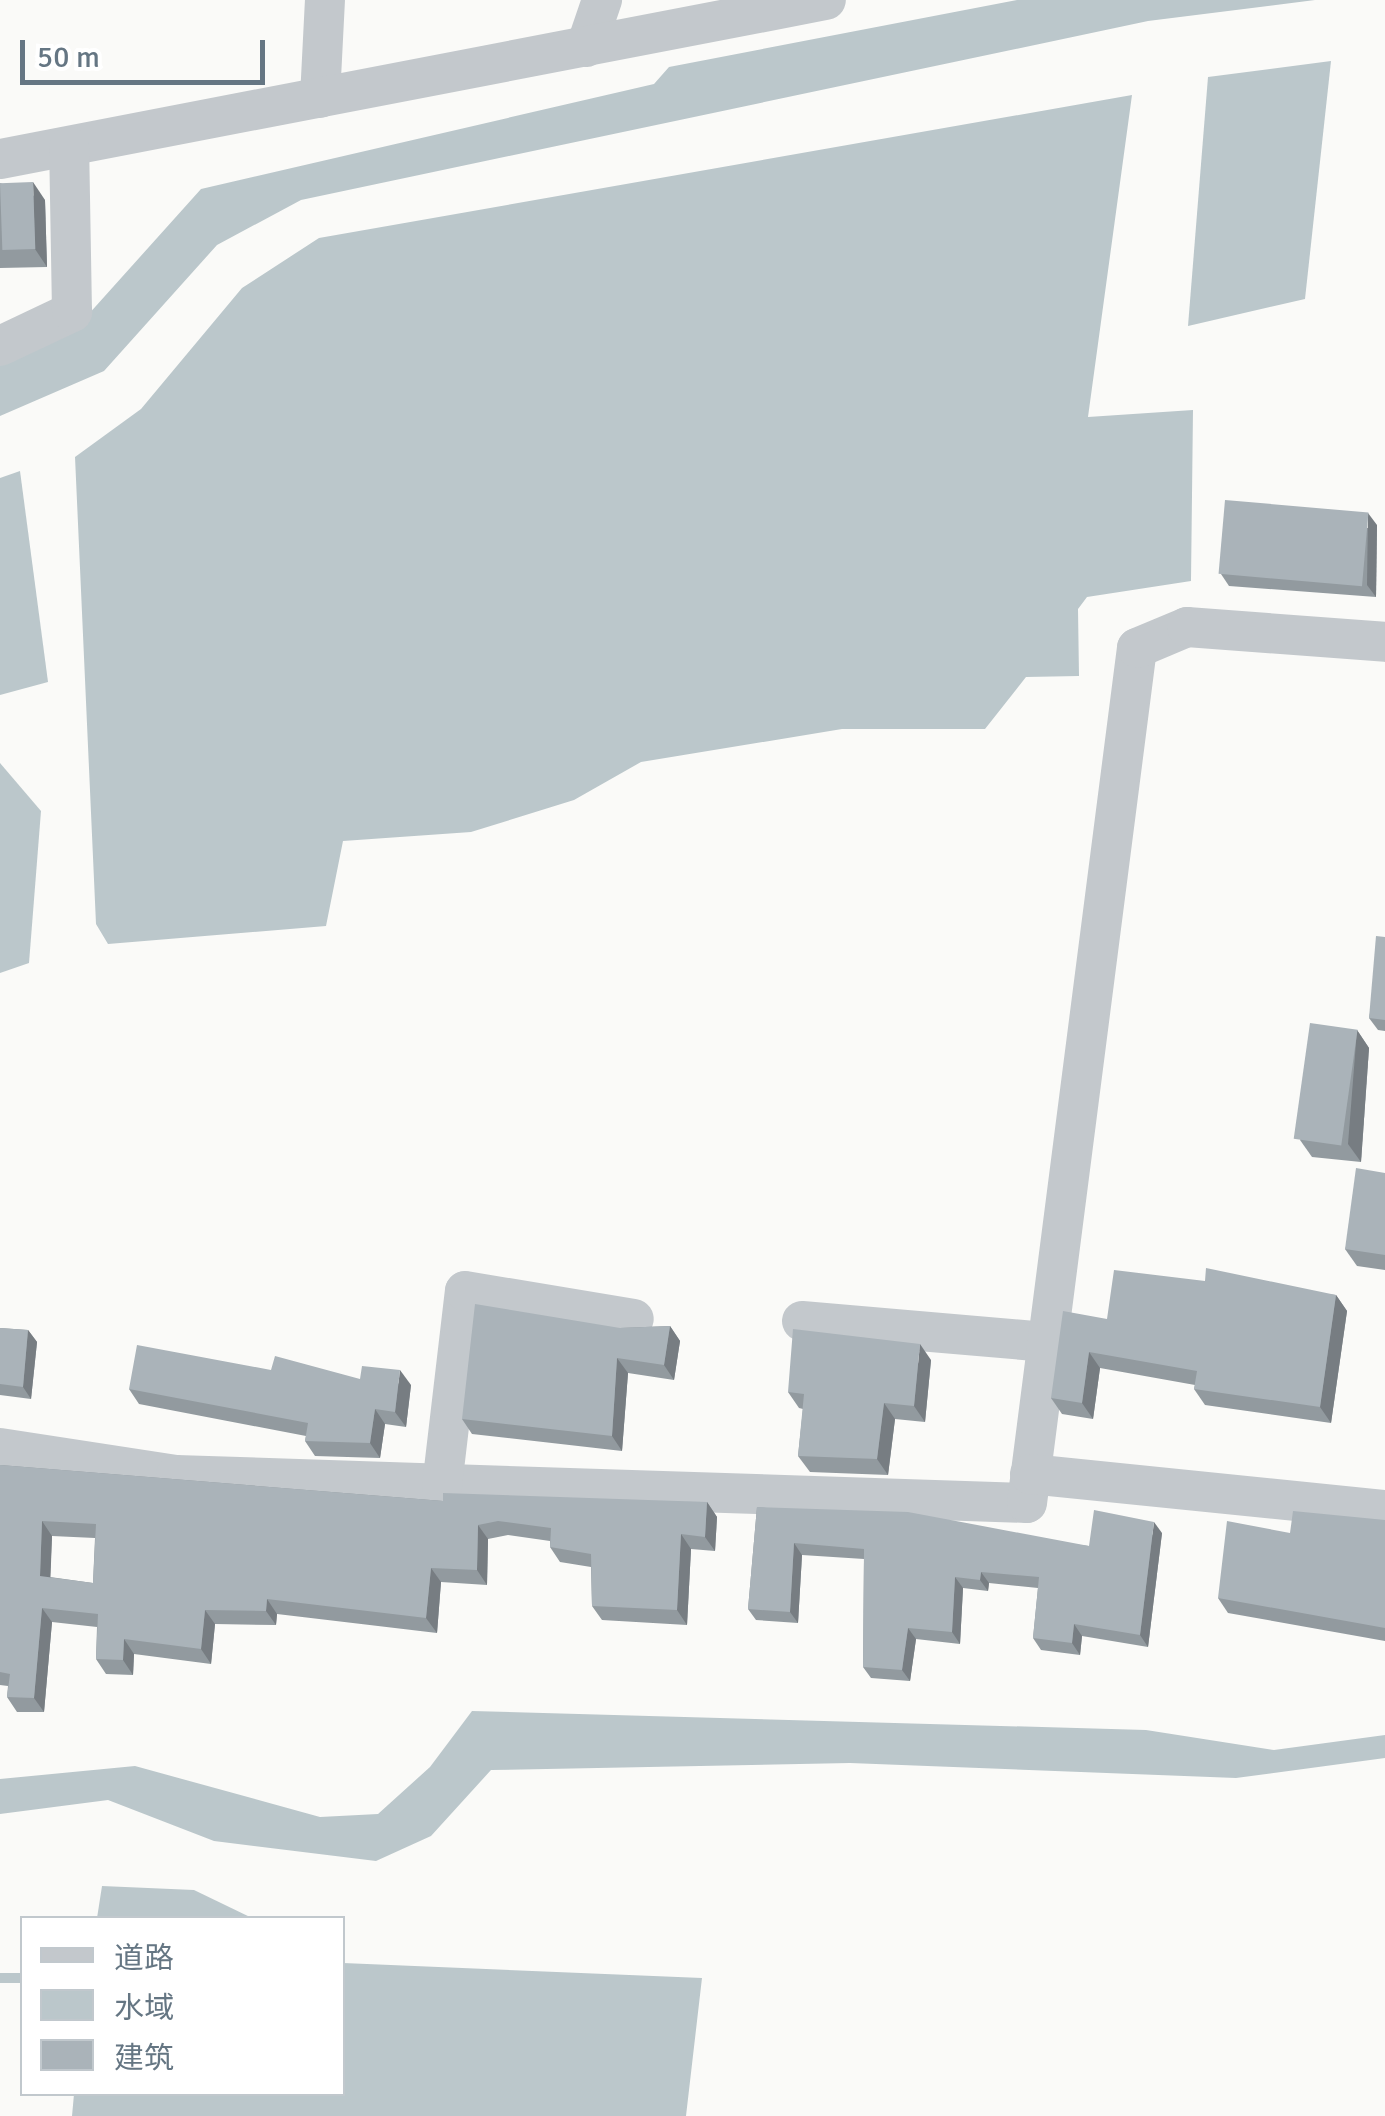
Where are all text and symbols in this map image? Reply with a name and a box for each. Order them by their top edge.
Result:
scale bar [25,20,270,82]
text: 50 m [37,39,100,76]
legend [20,1916,345,2096]
text: 道路 [114,1940,174,1977]
text: 水域 [114,1990,174,2027]
text: 建筑 [114,2040,174,2077]

